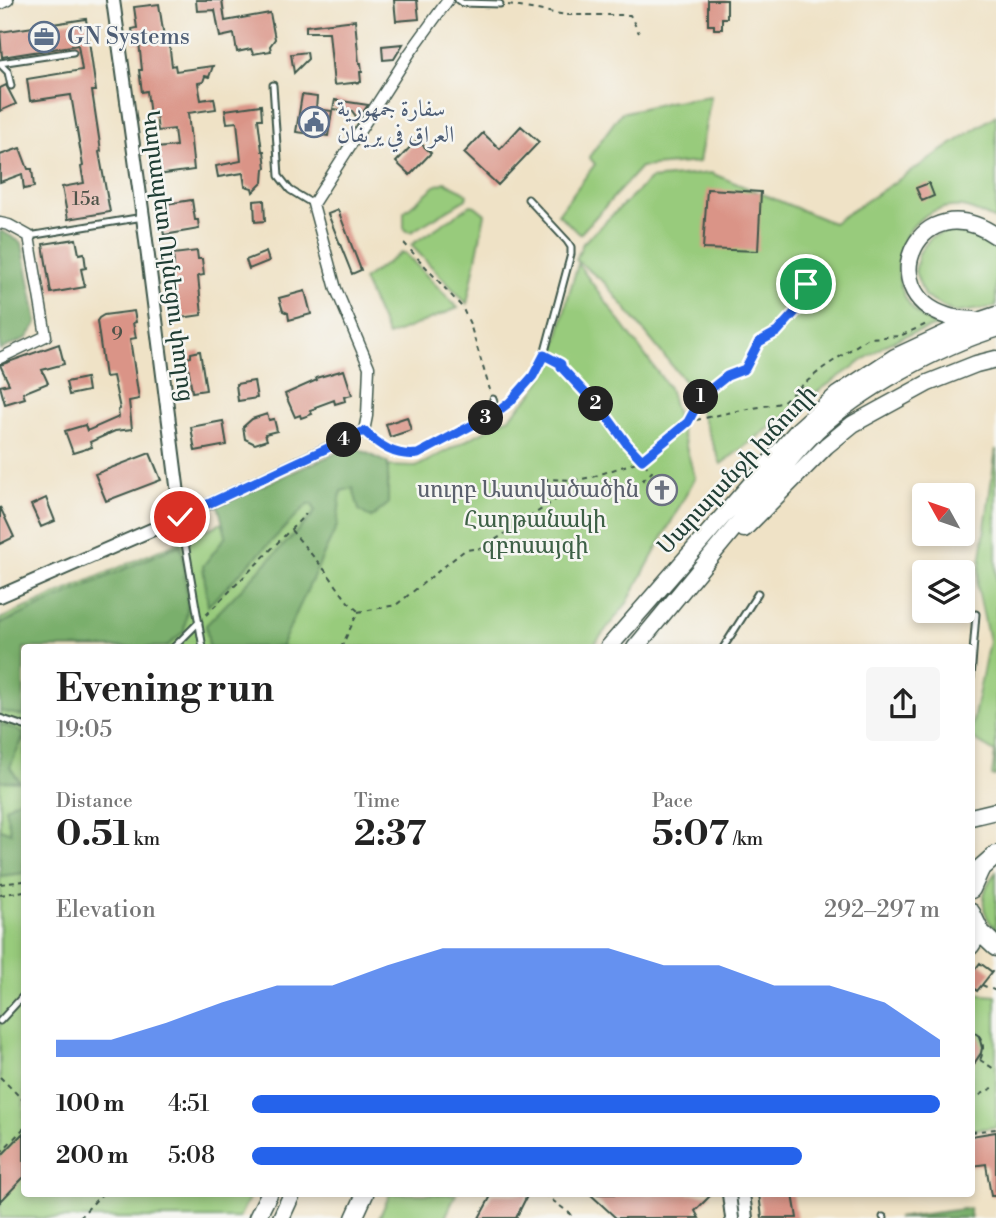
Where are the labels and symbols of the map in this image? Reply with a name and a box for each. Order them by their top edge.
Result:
office icon: GN Systems [27,20,61,54]
place label: GN Systems [67,23,190,51]
place label: سفارة جمهورية العراق في يريفان [337,95,454,153]
public building icon: سفارة جمهورية العراق في يريفان [297,105,331,139]
street label: Կարապետ Ուլնեցու փողոց [136,109,200,403]
house number: 15a [72,187,101,211]
pin [776,254,836,314]
house number: 9 [111,322,123,346]
street label: Սարալանջի խճուղի [652,380,822,560]
pin: 1 [684,380,718,414]
pin: 2 [578,386,614,422]
pin: 3 [468,400,504,436]
pin: 4 [326,422,362,458]
church icon: սուրբ Աստվածածին [645,473,679,507]
place label: սուրբ Աստվածածին [417,476,639,504]
north arrow [912,483,975,546]
pin [150,487,210,547]
park label: Հաղթանակի զբոսայգի [464,506,606,560]

